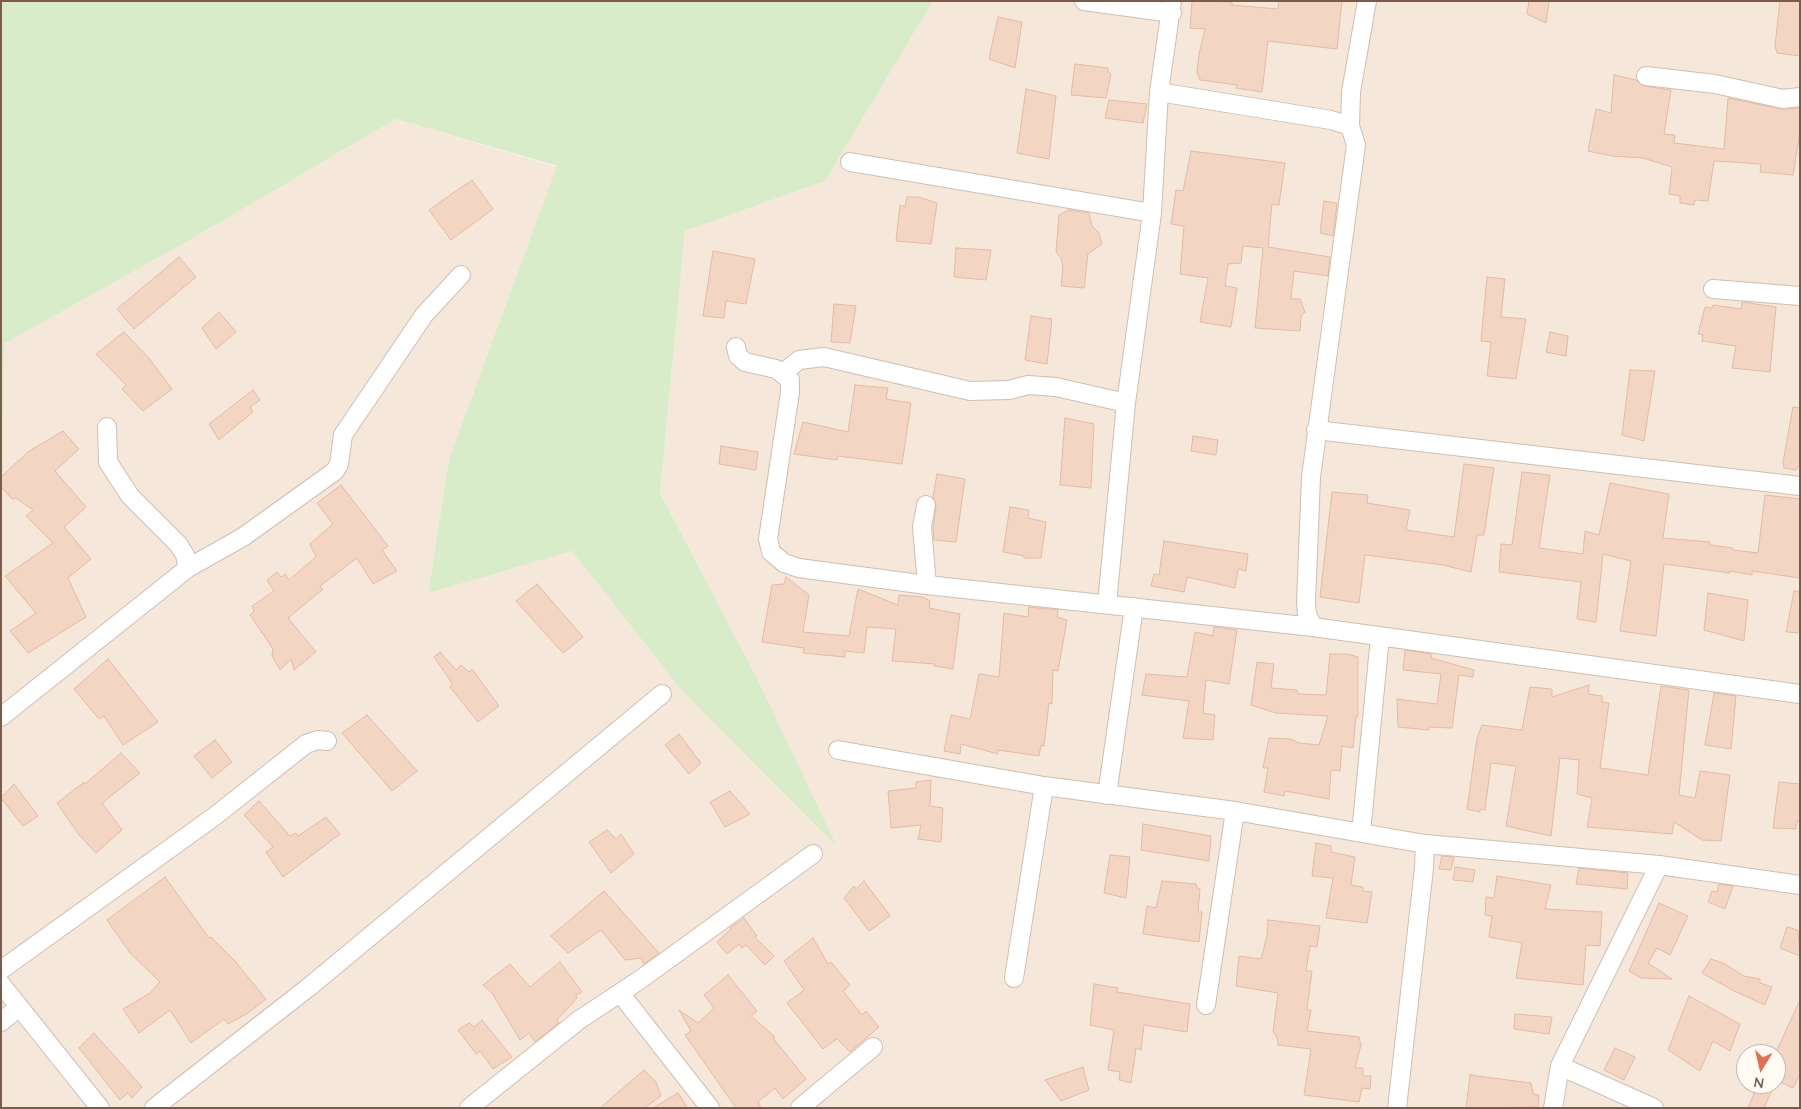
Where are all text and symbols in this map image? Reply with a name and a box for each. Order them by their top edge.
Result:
north arrow [1736,1044,1786,1094]
text: N [1752,1073,1765,1093]

